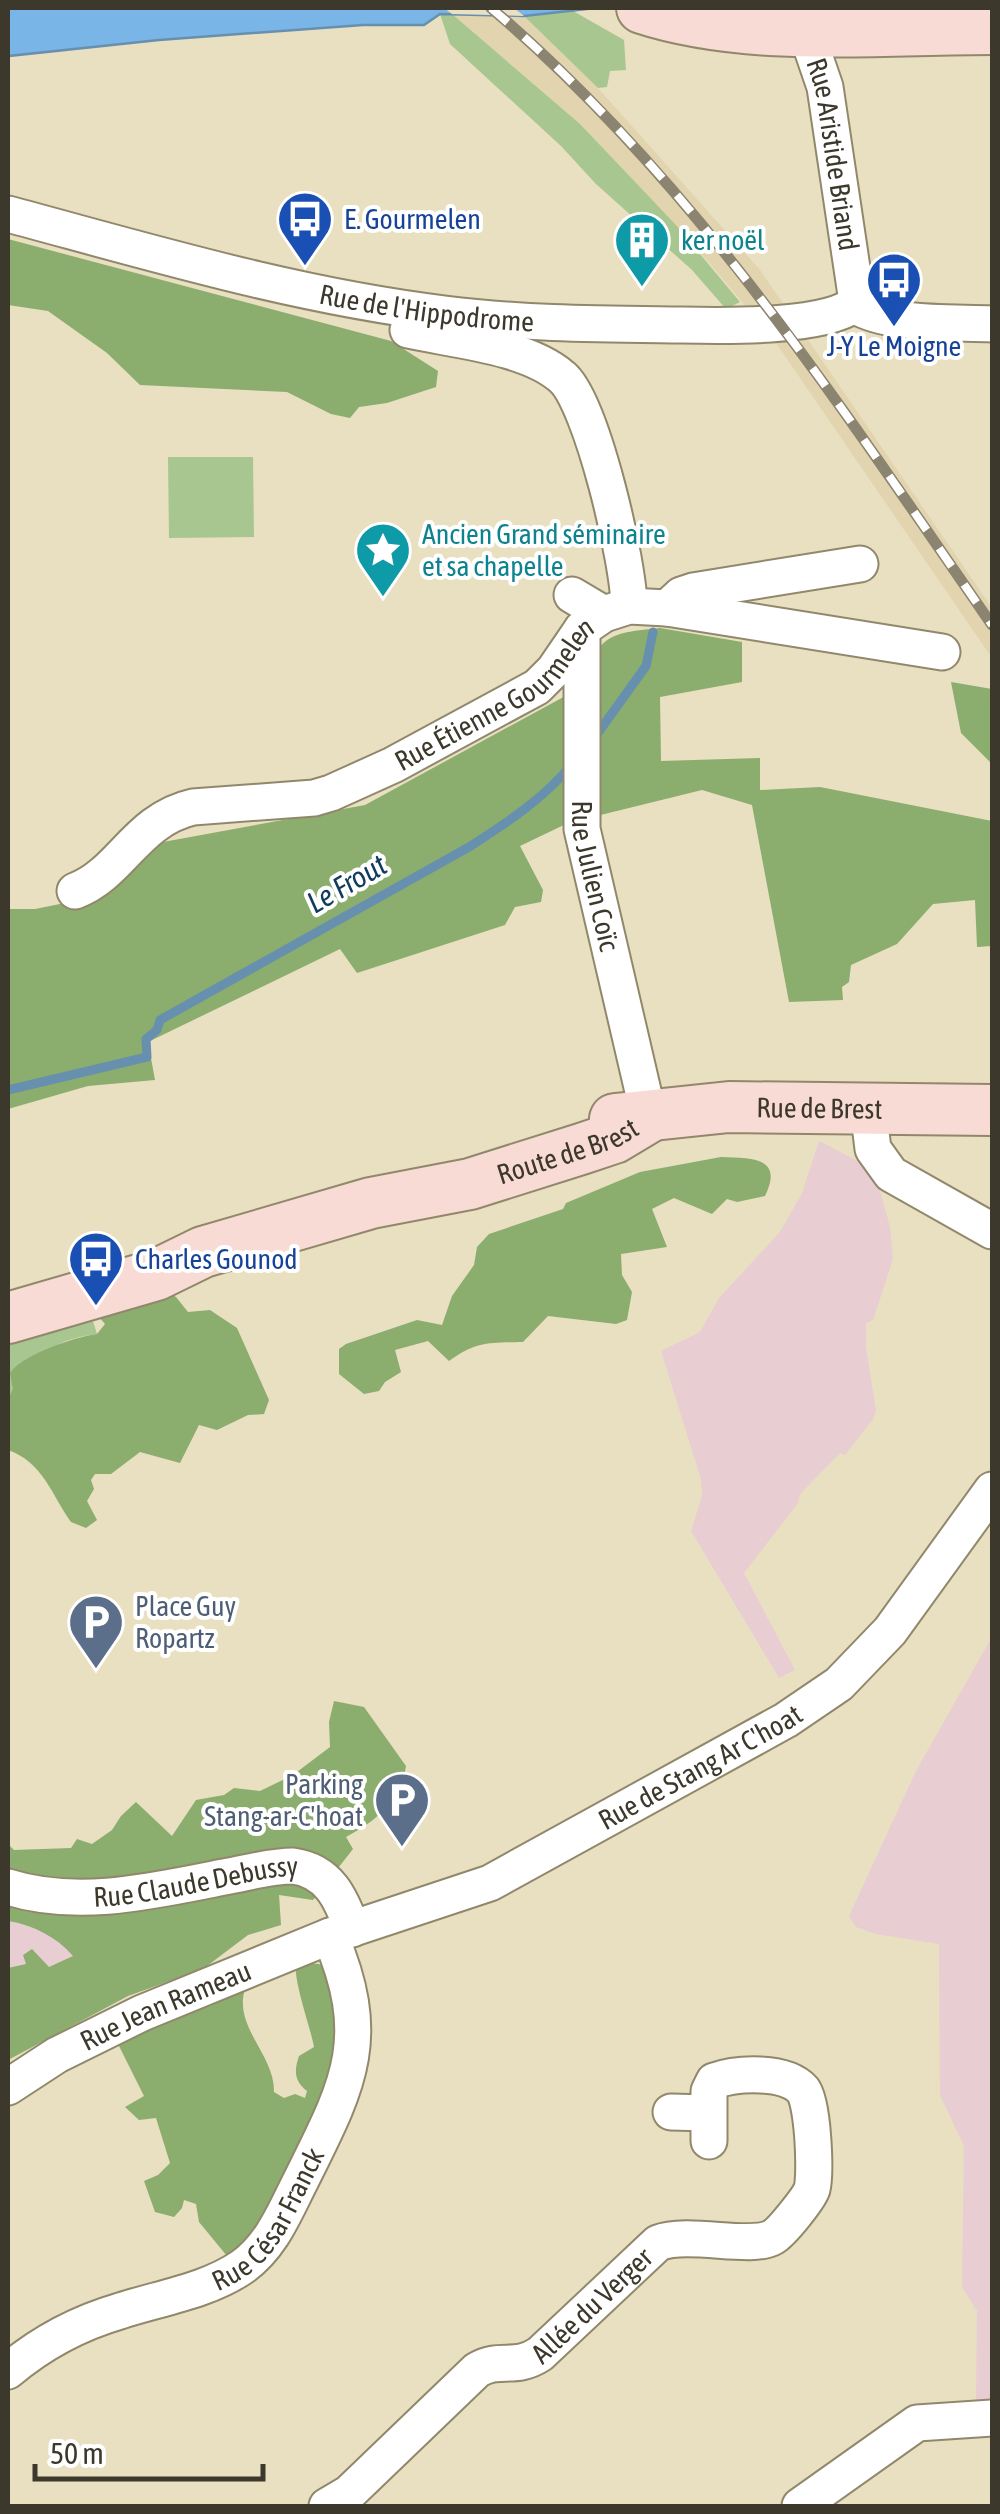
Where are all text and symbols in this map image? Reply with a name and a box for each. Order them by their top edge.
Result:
street label: Rue Aristide Briand [800,54,865,253]
bus stop icon: E. Gourmelen [275,189,335,268]
place label: E. Gourmelen [344,203,481,235]
building icon: ker noël [612,210,672,289]
place label: ker noël [681,224,765,256]
bus stop icon: J-Y Le Moigne [864,250,924,329]
street label: Rue de l'Hippodrome [317,278,535,338]
place label: J-Y Le Moigne [827,330,961,362]
place label: Ancien Grand séminaire et sa chapelle [422,518,666,582]
place icon: Ancien Grand séminaire et sa chapelle [353,520,413,599]
street label: Rue Étienne Gourmelen [389,610,599,777]
street label: Rue Julien Coïc [566,800,626,955]
water label: Le Frout [301,847,393,919]
street label: Rue de Brest [756,1091,883,1125]
street label: Route de Brest [493,1111,644,1190]
bus stop icon: Charles Gounod [66,1229,126,1308]
place label: Charles Gounod [135,1243,298,1275]
place label: Place Guy Ropartz [135,1590,236,1654]
parking icon: Place Guy Ropartz [66,1592,126,1671]
street label: Rue de Stang Ar C'hoat [593,1698,808,1836]
place label: Parking Stang-ar-C'hoat [204,1768,363,1832]
parking icon: Parking Stang-ar-C'hoat [372,1770,432,1849]
street label: Rue Claude Debussy [92,1850,298,1913]
street label: Rue Jean Rameau [75,1954,255,2057]
street label: Rue César Franck [207,2143,330,2297]
street label: Allée du Verger [525,2241,659,2370]
scale bar [35,2419,262,2481]
text: 50 m [50,2436,104,2470]

